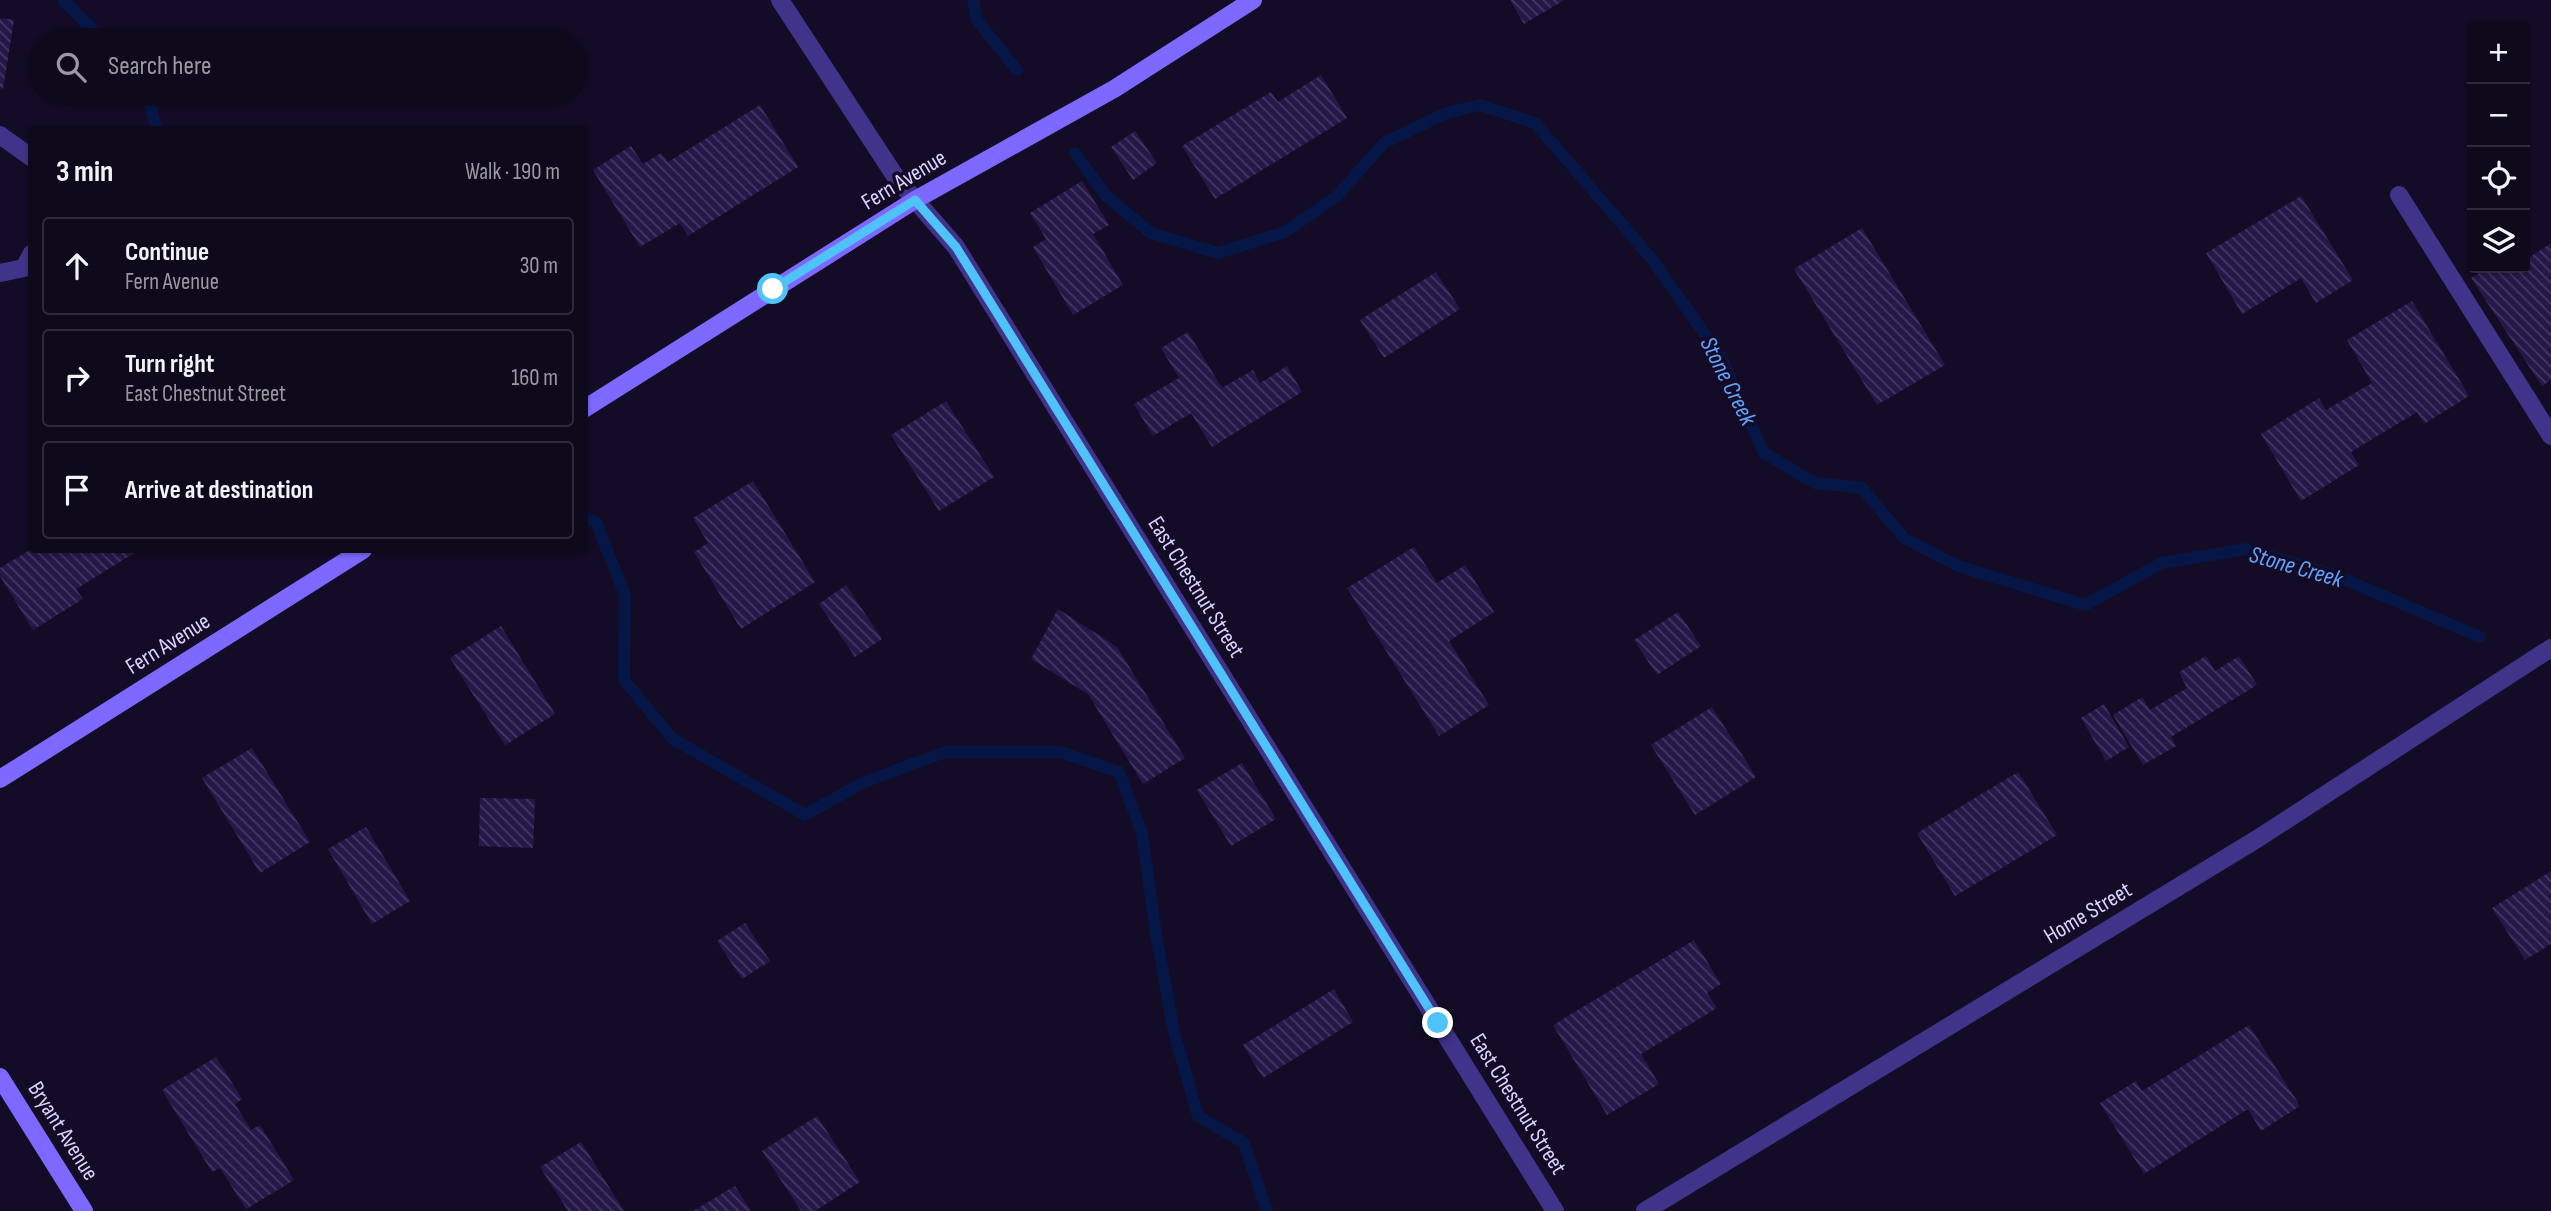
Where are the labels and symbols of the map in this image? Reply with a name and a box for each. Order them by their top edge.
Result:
street label: Fern Avenue [857,144,951,216]
route start [757,273,788,304]
water label: Stone Creek [1693,332,1763,431]
street label: East Chestnut Street [1141,511,1251,663]
water label: Stone Creek [2246,540,2347,594]
street label: Fern Avenue [121,607,215,681]
street label: Home Street [2039,876,2137,950]
route end [1422,1007,1453,1038]
street label: East Chestnut Street [1463,1028,1573,1180]
street label: Bryant Avenue [22,1076,104,1186]

